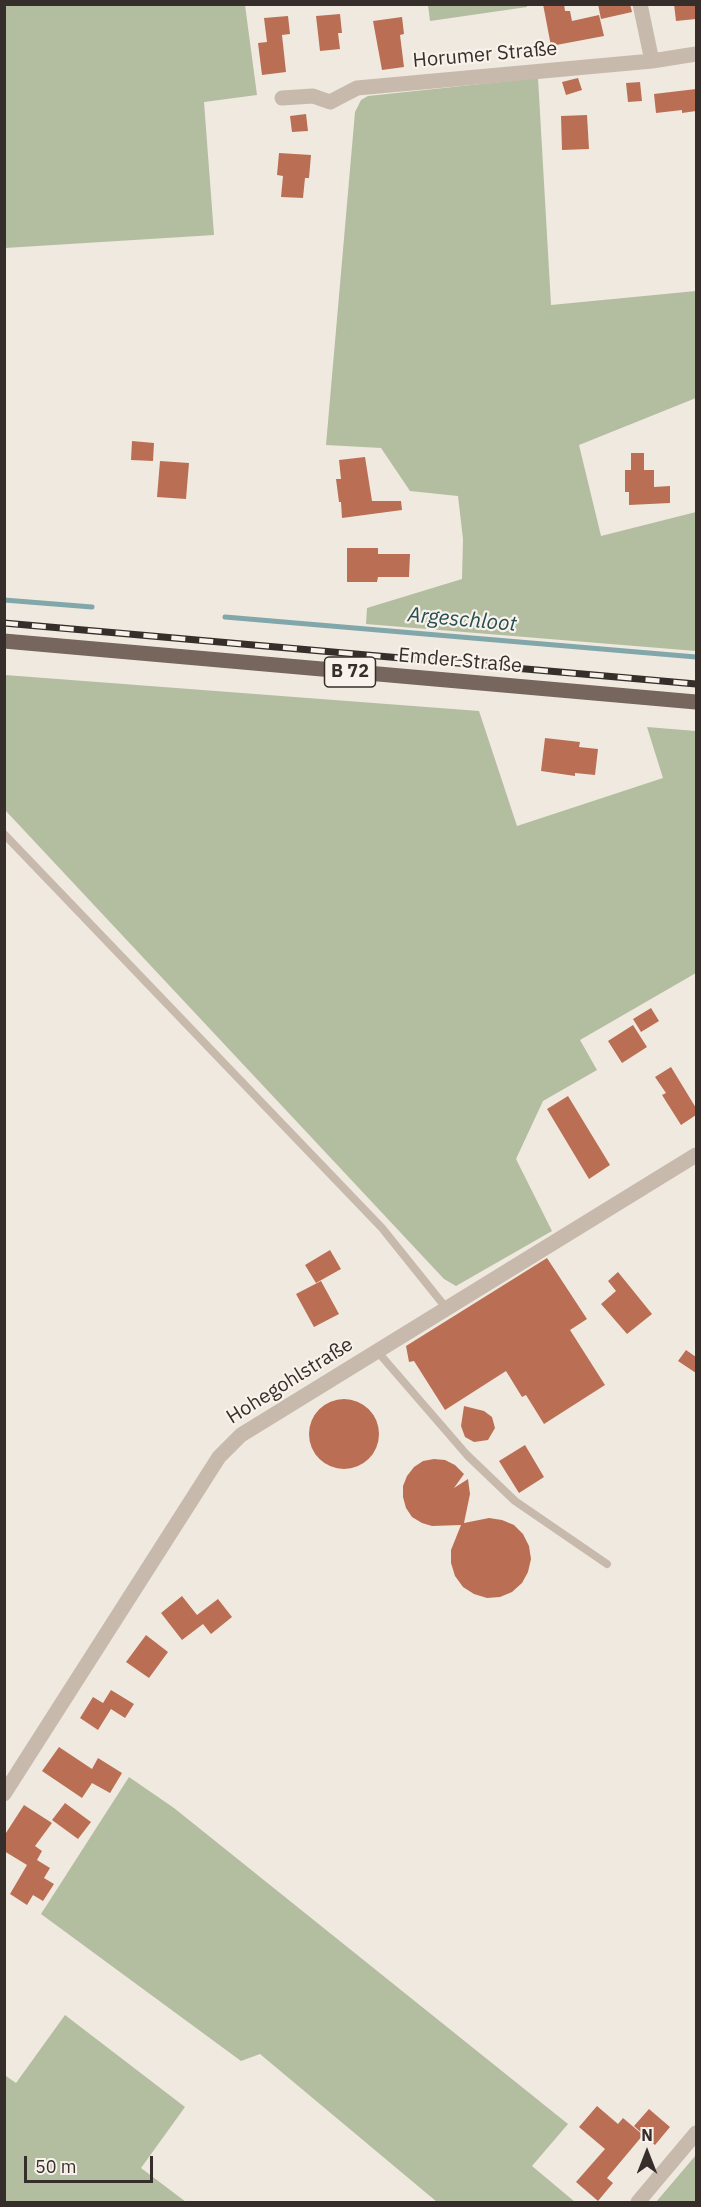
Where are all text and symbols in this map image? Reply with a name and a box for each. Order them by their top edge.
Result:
street label: Horumer Straße [412,37,558,73]
water label: Argeschloot [407,603,517,637]
street label: Emder Straße [397,644,523,678]
road number: B 72 [324,657,376,687]
street label: Hohegohlstraße [222,1333,358,1429]
north arrow [617,2123,677,2183]
text: N [641,2125,653,2145]
scale bar [27,2144,156,2182]
text: 50 m [35,2155,77,2178]

